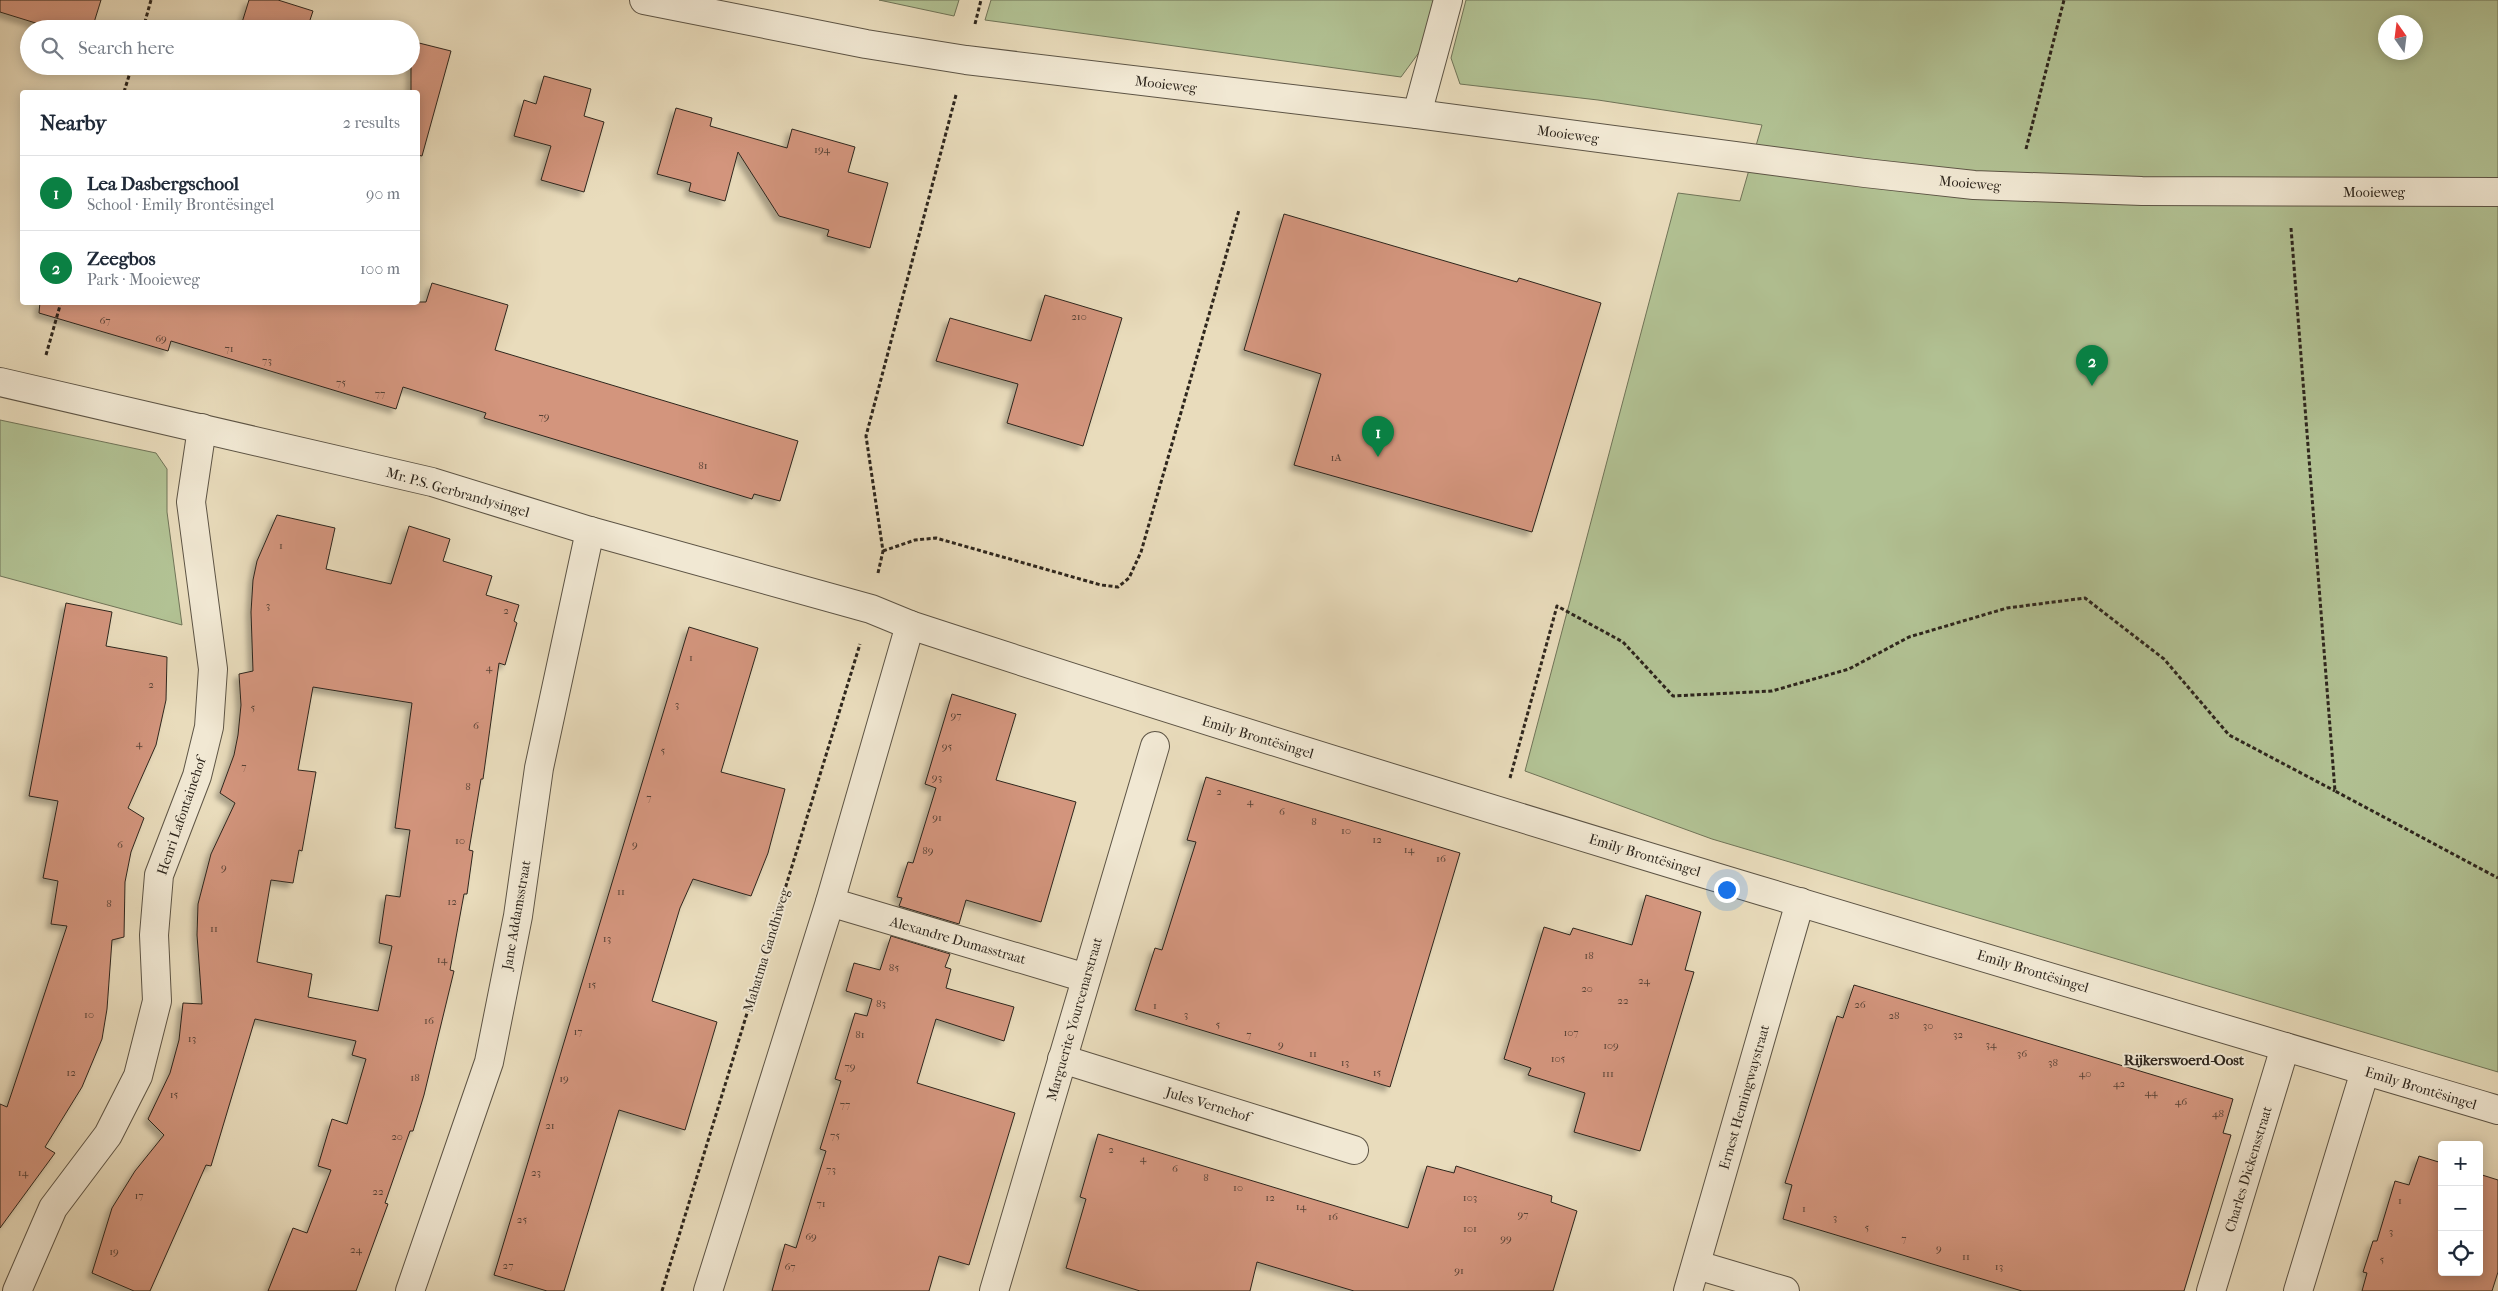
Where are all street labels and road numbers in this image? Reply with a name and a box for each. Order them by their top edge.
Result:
street label: Mooieweg [1134,72,1198,97]
street label: Mooieweg [1536,122,1600,147]
street label: Mooieweg [1938,172,2002,195]
street label: Mooieweg [2343,184,2406,201]
street label: Mr. P.S. Gerbrandysingel [384,464,532,521]
street label: Emily Brontësingel [1200,712,1316,763]
street label: Henri Lafontainehof [153,752,211,877]
street label: Emily Brontësingel [1587,830,1703,881]
street label: Jane Addamsstraat [498,859,535,972]
street label: Mahatma Gandhiweg [740,886,793,1014]
street label: Alexandre Dumasstraat [887,913,1028,968]
street label: Marguerite Yourcenarstraat [1043,935,1106,1103]
street label: Emily Brontësingel [1975,946,2091,997]
street label: Ernest Hemingwaystraat [1716,1023,1773,1172]
street label: Emily Brontësingel [2363,1063,2479,1114]
street label: Jules Vernehof [1163,1083,1255,1126]
street label: Charles Dickensstraat [2221,1104,2276,1234]

